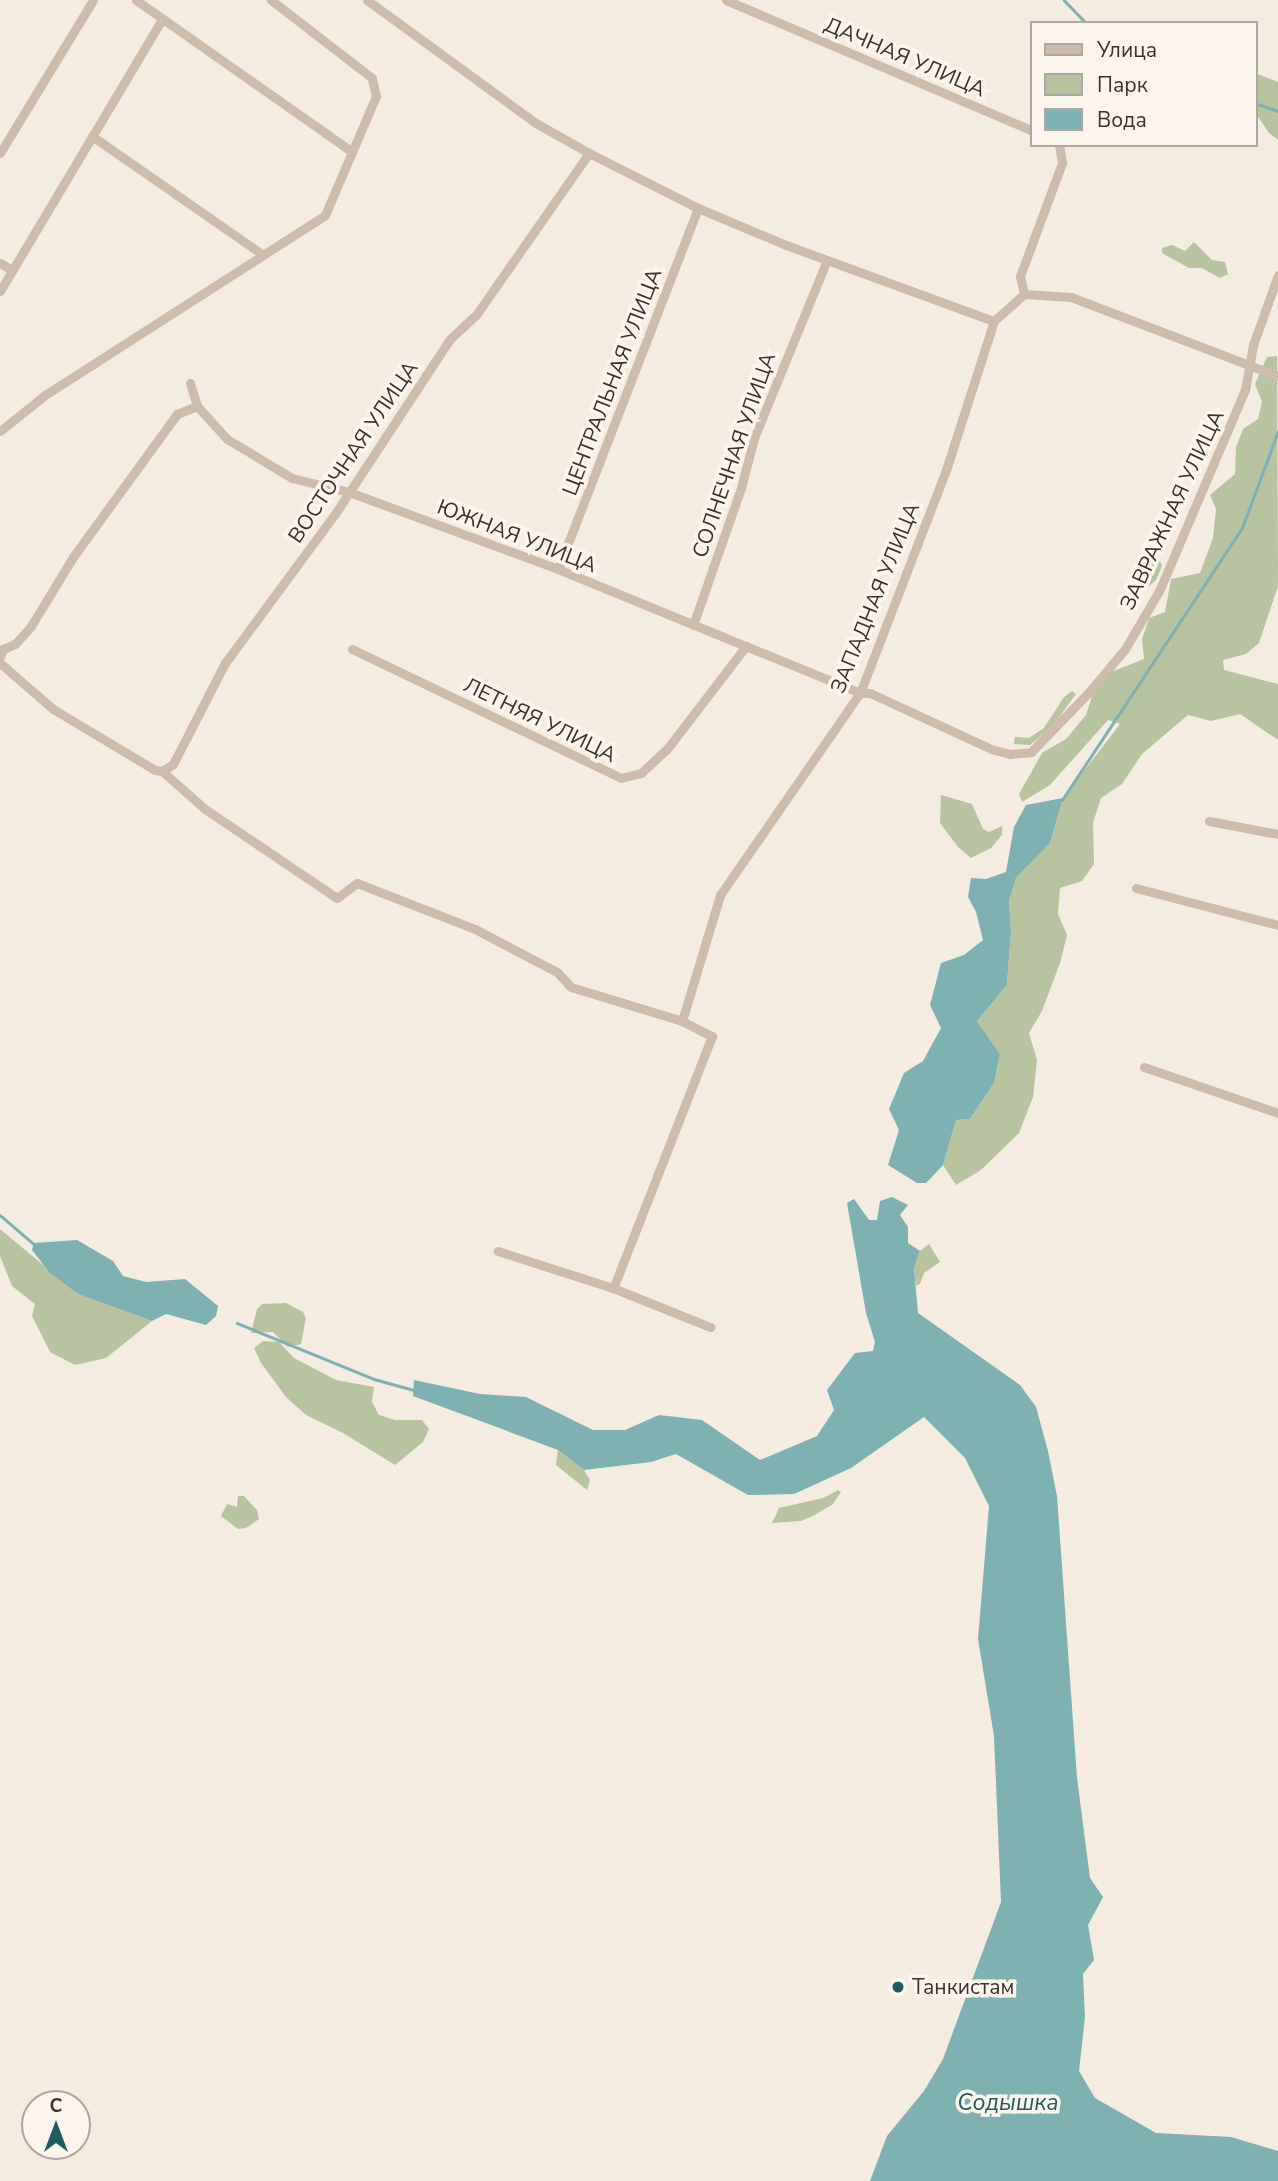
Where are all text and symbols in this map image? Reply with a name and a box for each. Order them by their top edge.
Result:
street label: ДАЧНАЯ УЛИЦА [821,12,989,102]
legend [1030,21,1257,147]
text: Улица [1097,36,1157,64]
text: Парк [1097,71,1148,99]
text: Вода [1097,106,1147,134]
street label: ЦЕНТРАЛЬНАЯ УЛИЦА [557,265,667,499]
street label: СОЛНЕЧНАЯ УЛИЦА [687,349,781,561]
street label: ВОСТОЧНАЯ УЛИЦА [283,356,423,548]
street label: ЗАВРАЖНАЯ УЛИЦА [1115,406,1229,614]
street label: ЮЖНАЯ УЛИЦА [434,494,600,578]
street label: ЗАПАДНАЯ УЛИЦА [825,499,925,697]
street label: ЛЕТНЯЯ УЛИЦА [460,672,620,768]
place label: Танкистам [912,1974,1014,2000]
marker: Танкистам [890,1979,906,1995]
water label: Содышка [957,2089,1059,2117]
north arrow [21,2090,91,2160]
text: С [50,2093,62,2119]

